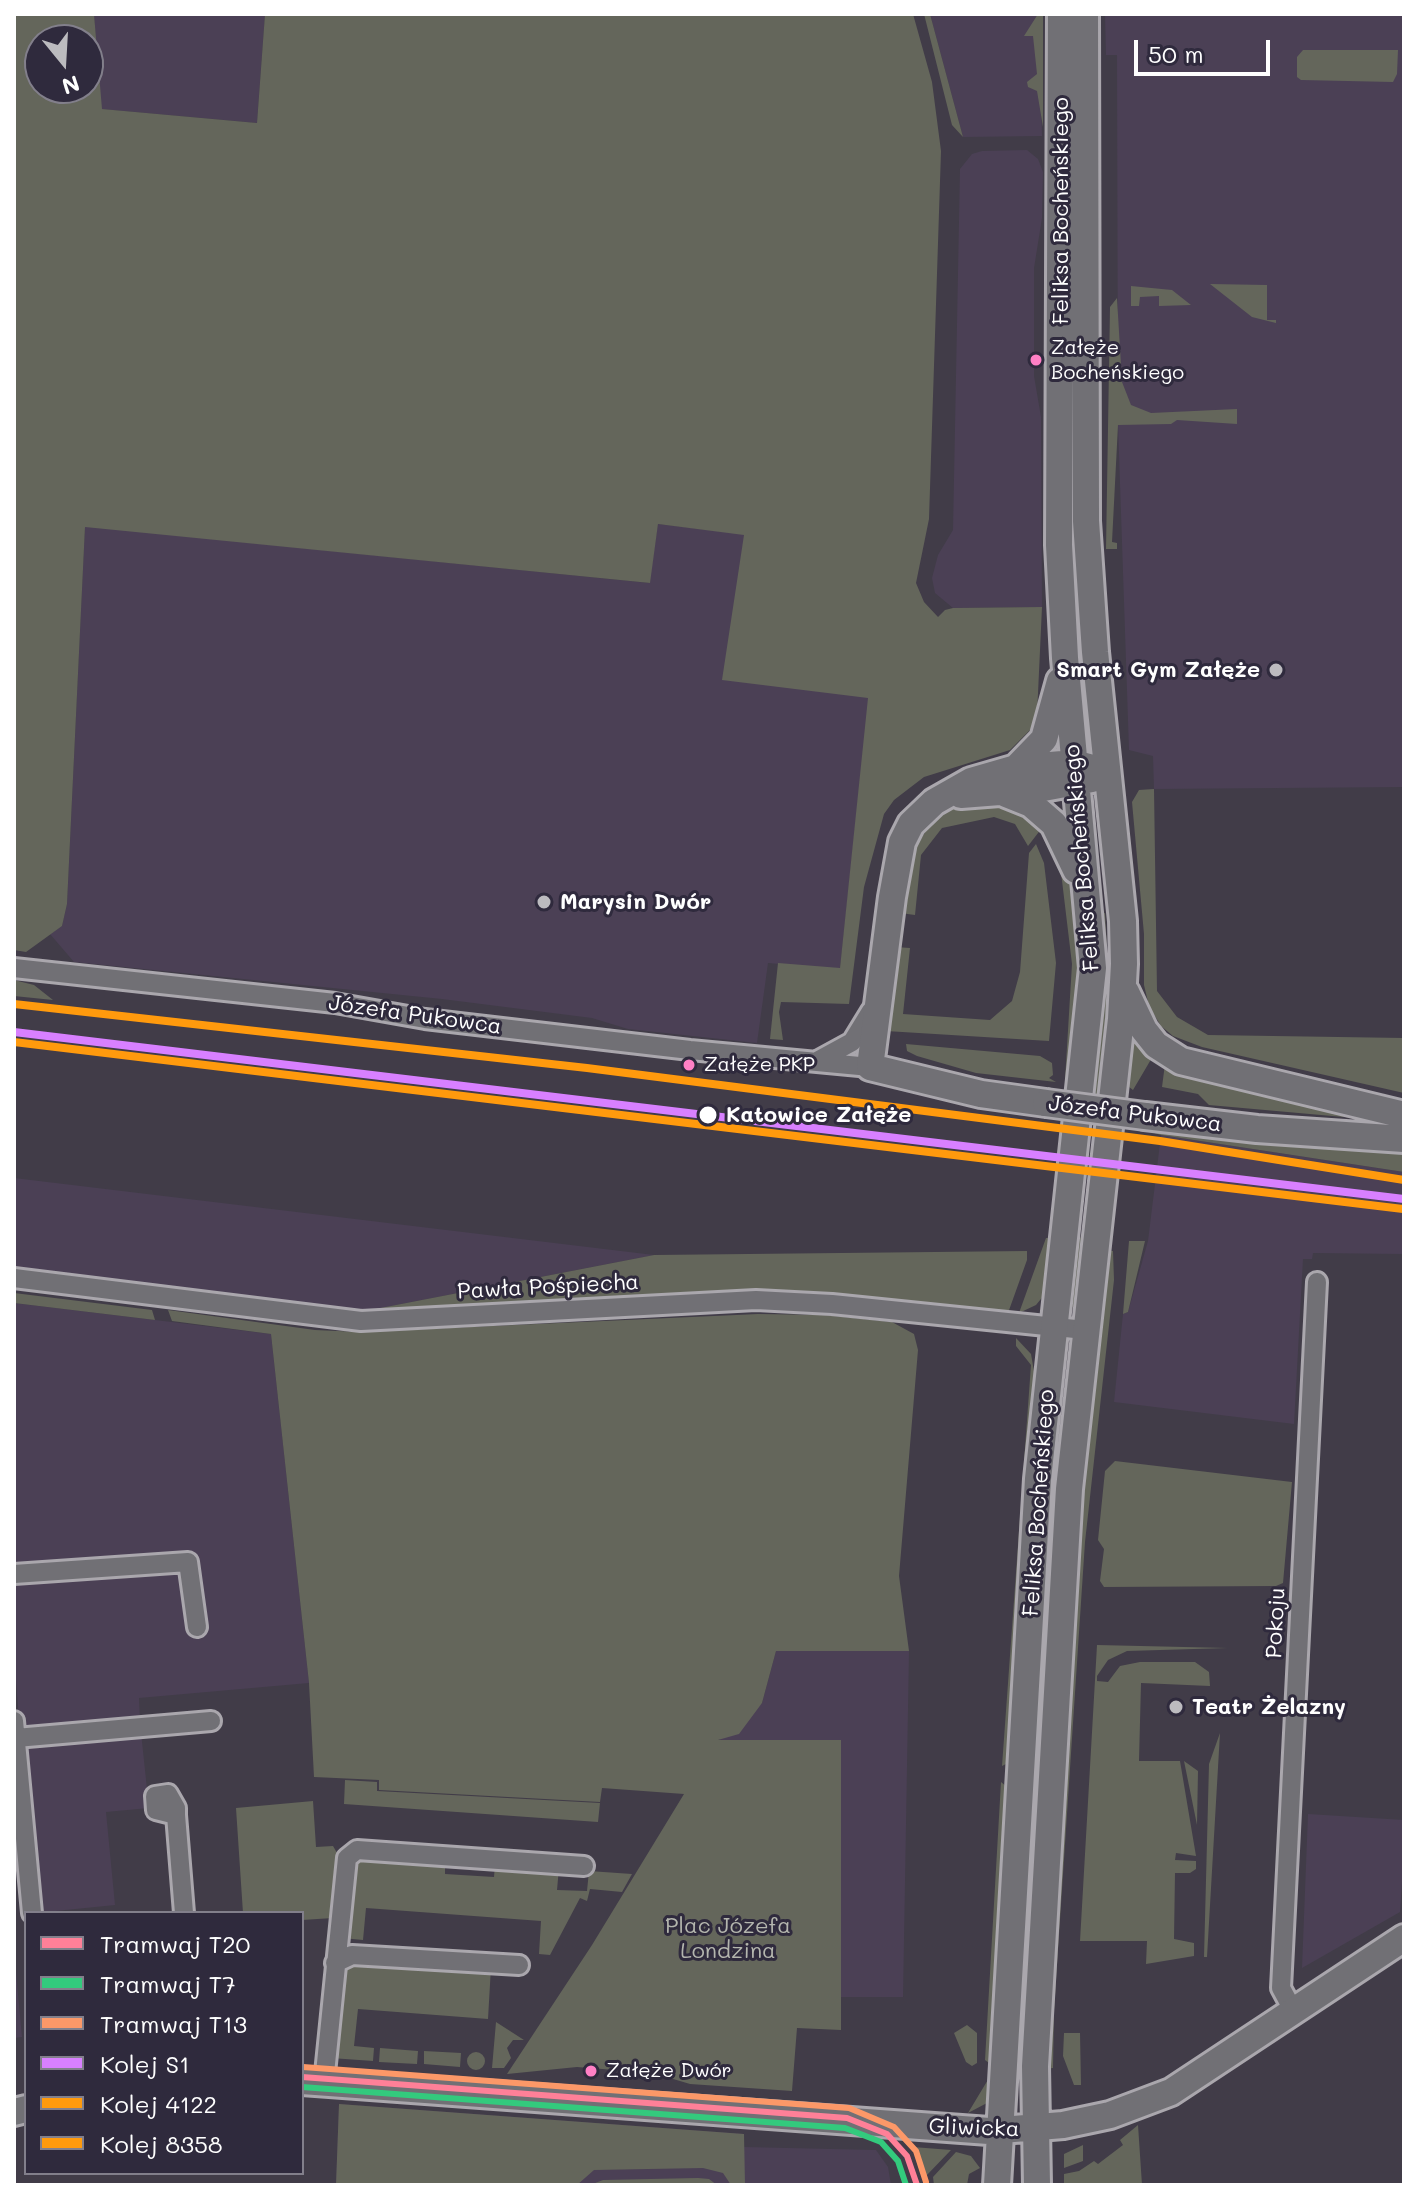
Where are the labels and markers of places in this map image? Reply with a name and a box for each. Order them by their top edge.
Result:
place label: Załęże Bocheńskiego [1051,336,1184,383]
marker: Załęże Bocheńskiego [1028,352,1044,368]
place label: Smart Gym Załęże [1056,657,1260,683]
marker: Smart Gym Załęże [1267,661,1285,679]
place label: Marysin Dwór [560,889,711,915]
marker: Marysin Dwór [535,893,553,911]
place label: Załęże PKP [704,1053,815,1077]
marker: Załęże PKP [681,1057,697,1073]
place label: Katowice Załęże [726,1102,911,1128]
marker: Katowice Załęże [697,1104,719,1126]
place label: Teatr Żelazny [1192,1694,1346,1720]
marker: Teatr Żelazny [1167,1698,1185,1716]
place label: Załęże Dwór [606,2059,732,2083]
marker: Załęże Dwór [583,2063,599,2079]

